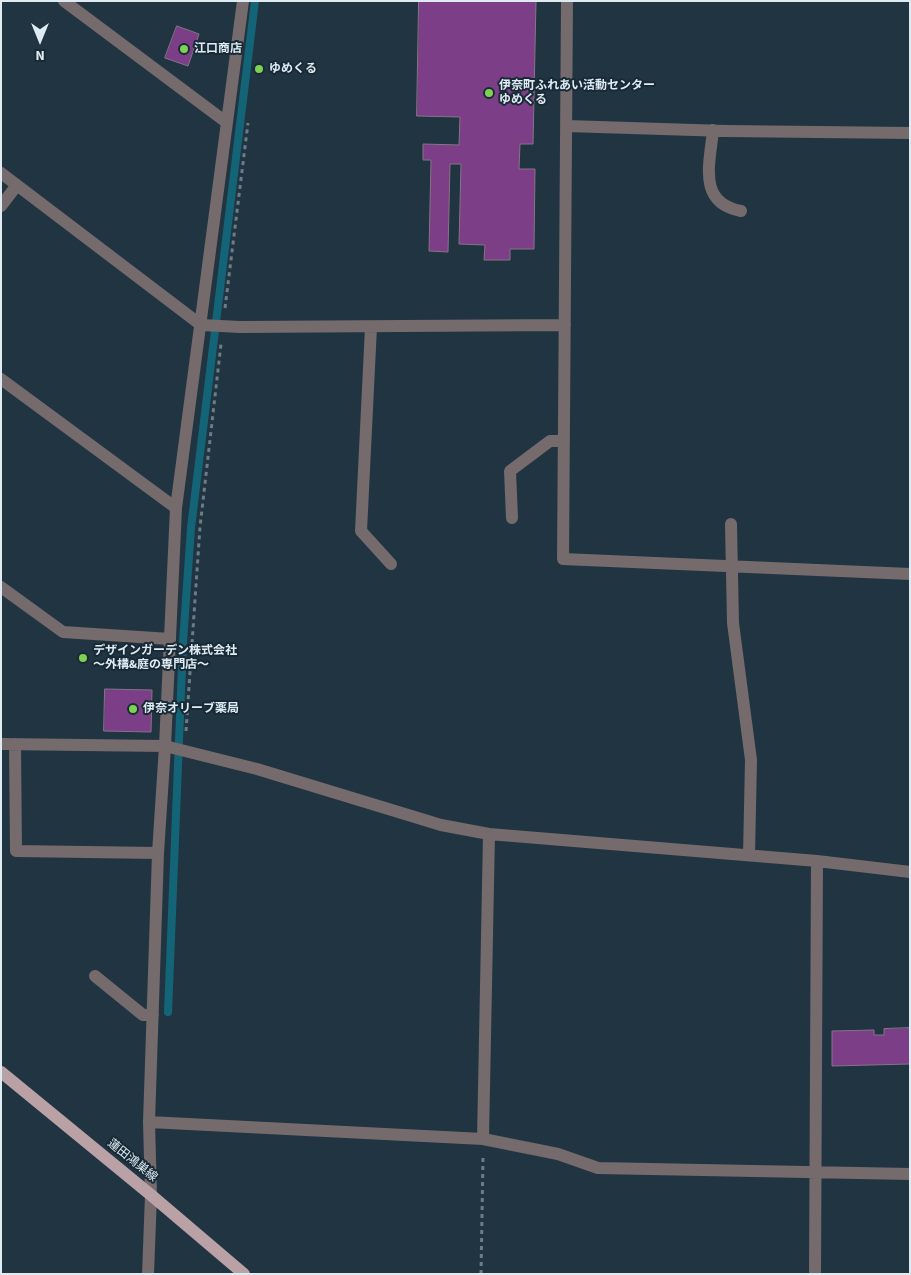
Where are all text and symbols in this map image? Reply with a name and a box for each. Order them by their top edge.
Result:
north arrow [15,15,65,65]
place label: 江口商店 [194,42,242,56]
marker: 江口商店 [178,43,190,55]
text: N [35,45,45,65]
place label: ゆめくる [269,62,317,76]
marker: ゆめくる [253,63,265,75]
place label: 伊奈町ふれあい活動センター ゆめくる [499,79,655,107]
marker: 伊奈町ふれあい活動センター ゆめくる [483,87,495,99]
place label: デザインガーデン株式会社 ～外構&庭の専門店～ [93,644,237,672]
marker: デザインガーデン株式会社 ～外構&庭の専門店～ [77,652,89,664]
place label: 伊奈オリーブ薬局 [143,702,239,716]
marker: 伊奈オリーブ薬局 [127,703,139,715]
street label: 蓮田鴻巣線 [104,1137,160,1185]

